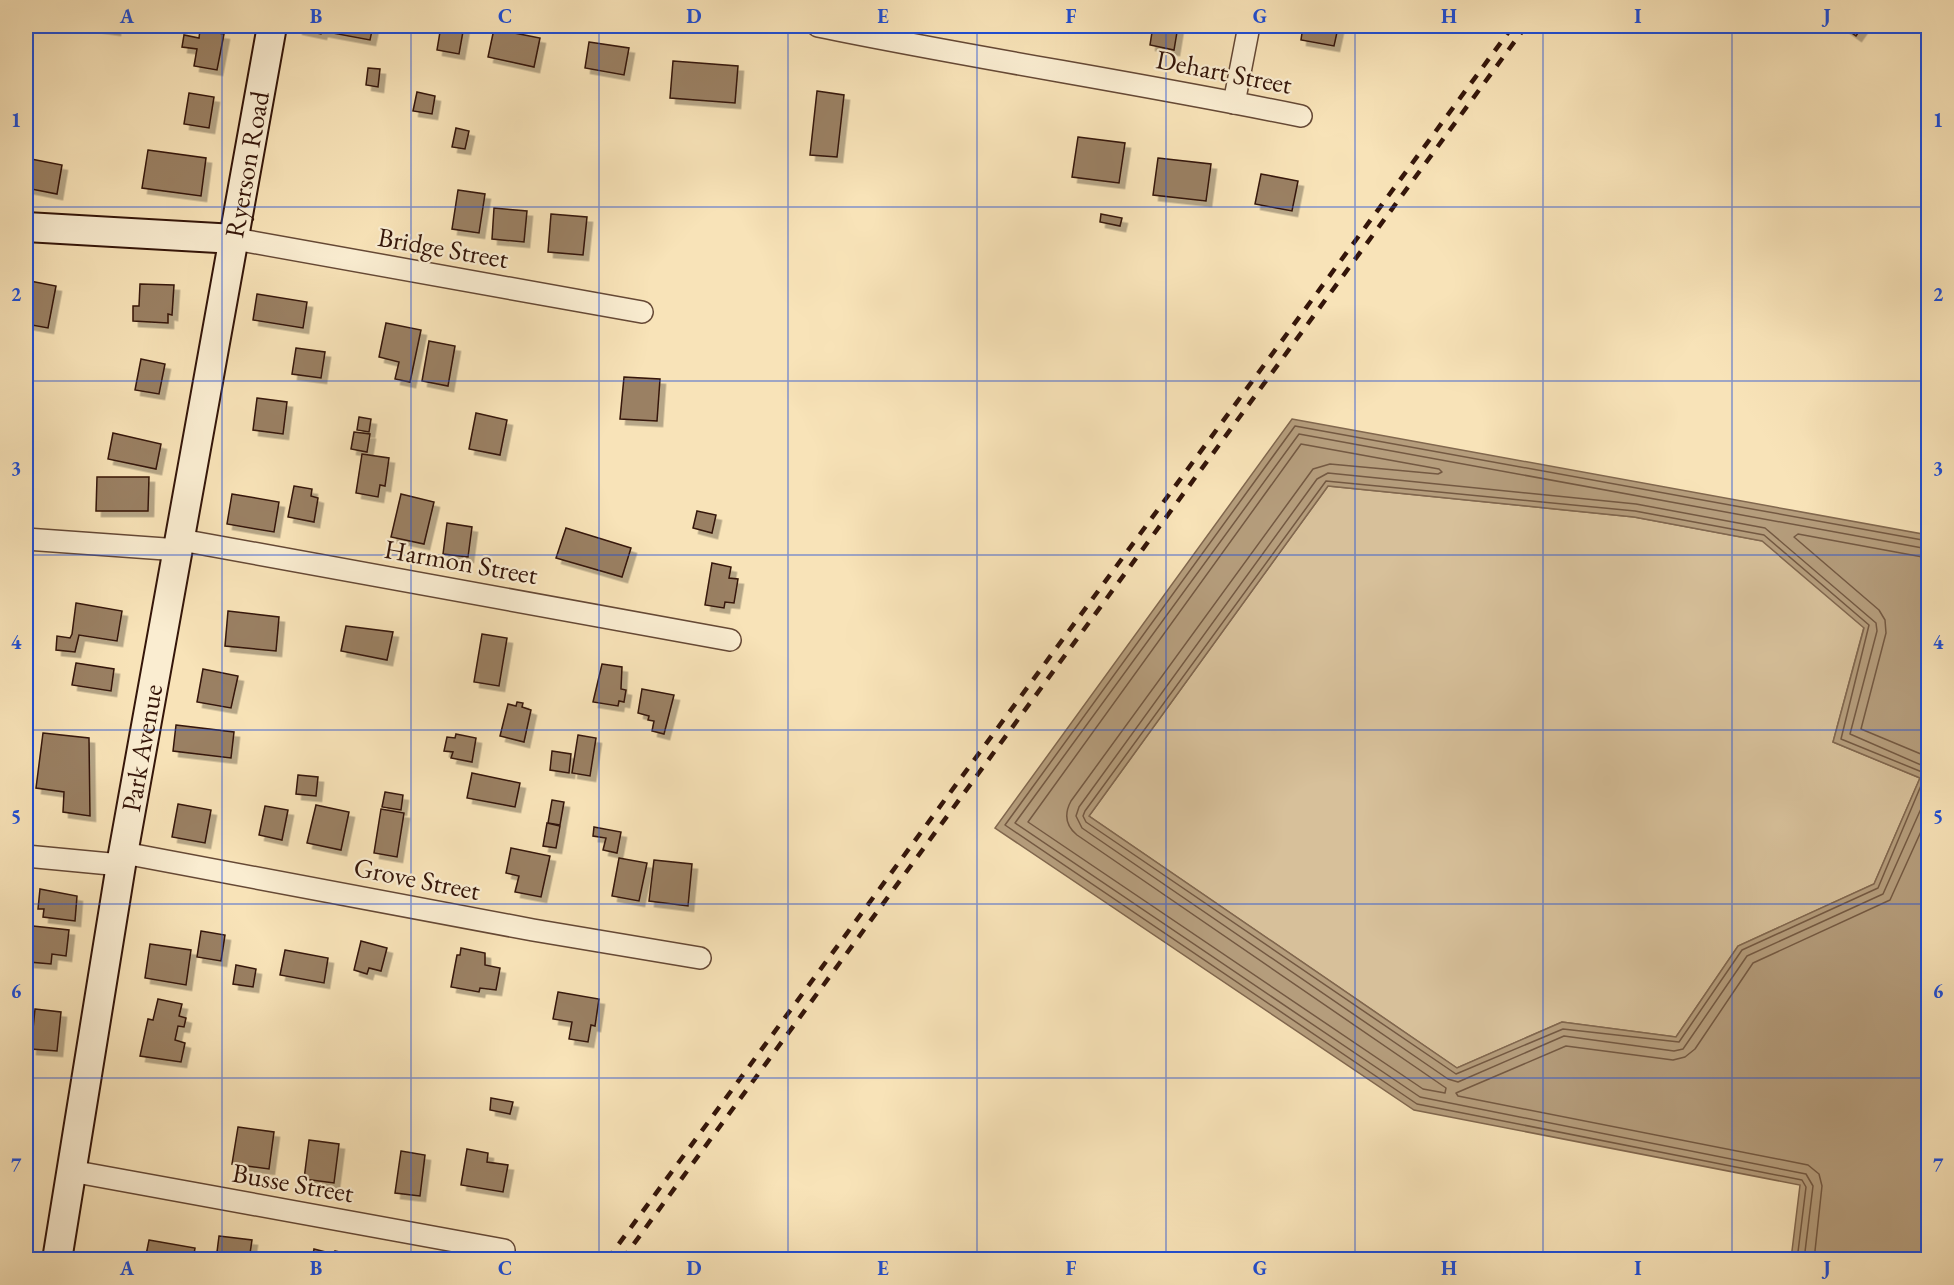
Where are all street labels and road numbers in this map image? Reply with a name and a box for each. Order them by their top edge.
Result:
street label: Dehart Street [1153,41,1296,102]
street label: Ryerson Road [216,88,277,240]
street label: Bridge Street [375,219,512,276]
street label: Harmon Street [382,531,541,592]
street label: Park Avenue [113,681,170,815]
street label: Grove Street [351,849,484,908]
street label: Busse Street [230,1155,357,1210]

